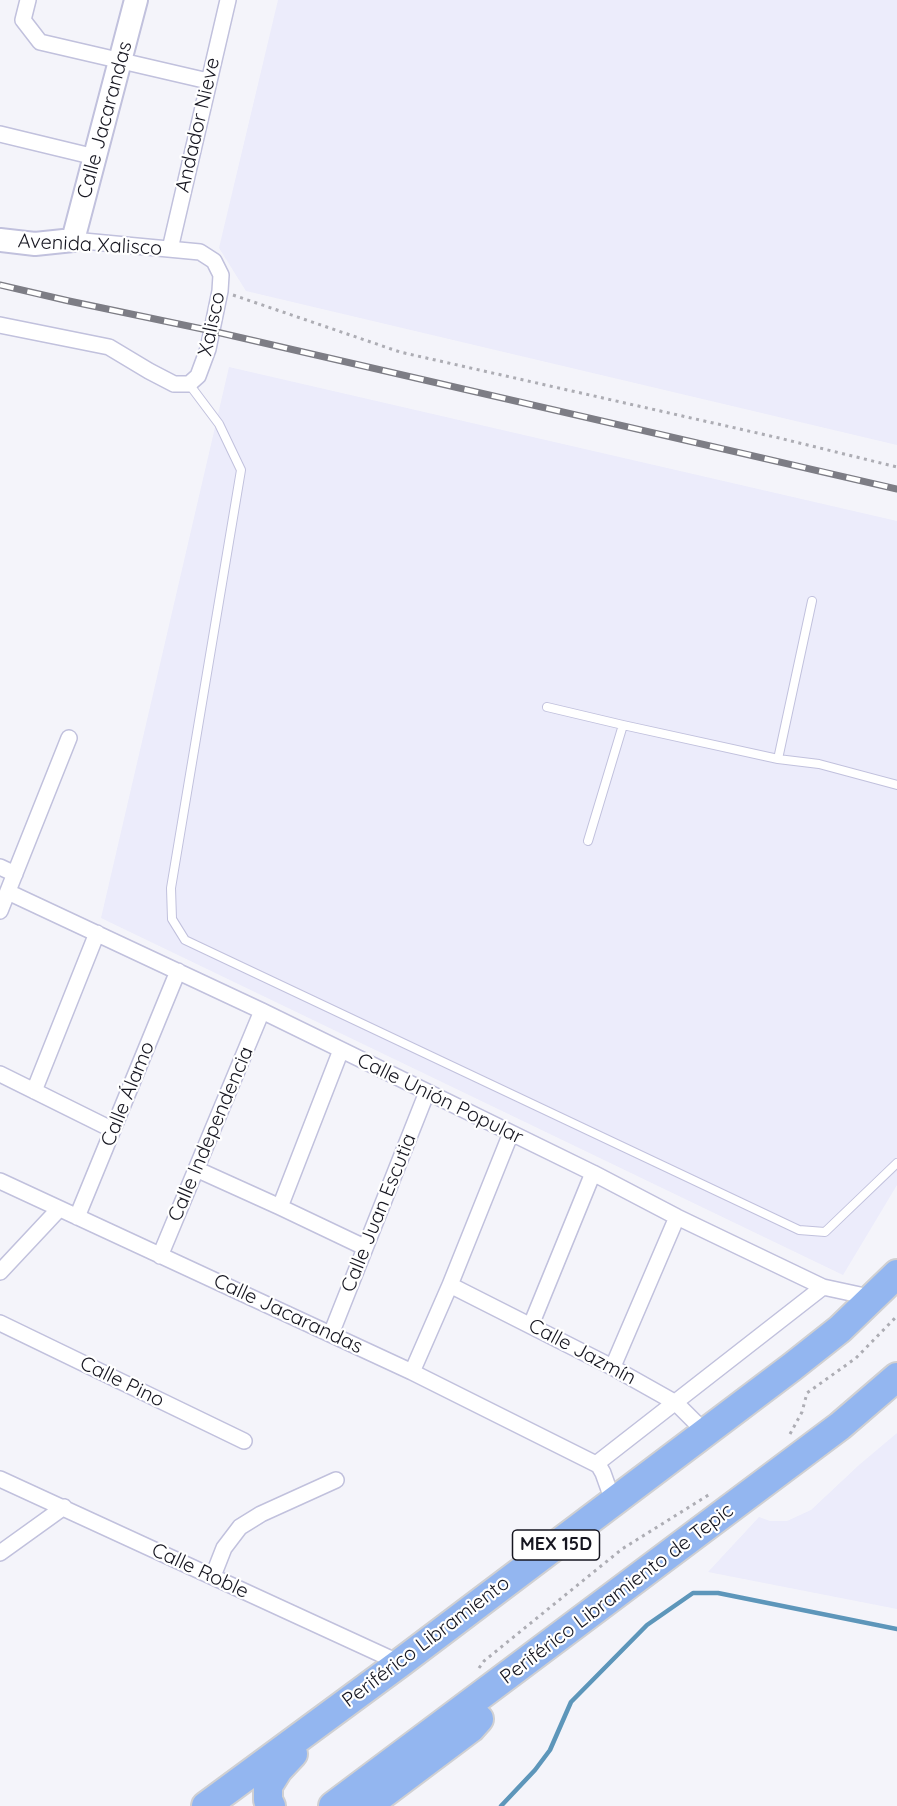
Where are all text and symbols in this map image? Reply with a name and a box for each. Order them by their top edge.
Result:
street label: Calle Jacarandas [72,39,138,201]
street label: Andador Nieve [171,55,225,195]
street label: Avenida Xalisco [17,229,163,261]
street label: Xalisco [194,290,230,358]
street label: Calle Álamo [96,1038,160,1150]
street label: Calle Independencia [163,1043,259,1225]
street label: Calle Unión Popular [353,1048,527,1150]
street label: Calle Juan Escutia [336,1130,422,1296]
street label: Calle Jacarandas [210,1269,366,1359]
street label: Calle Jazmín [524,1314,640,1390]
street label: Calle Pino [76,1351,168,1413]
street label: Periférico Libramiento de Tepic [496,1499,738,1689]
road number: MEX 15D [512,1530,600,1560]
street label: Calle Roble [148,1538,252,1604]
street label: Periférico Libramiento [338,1571,514,1713]

